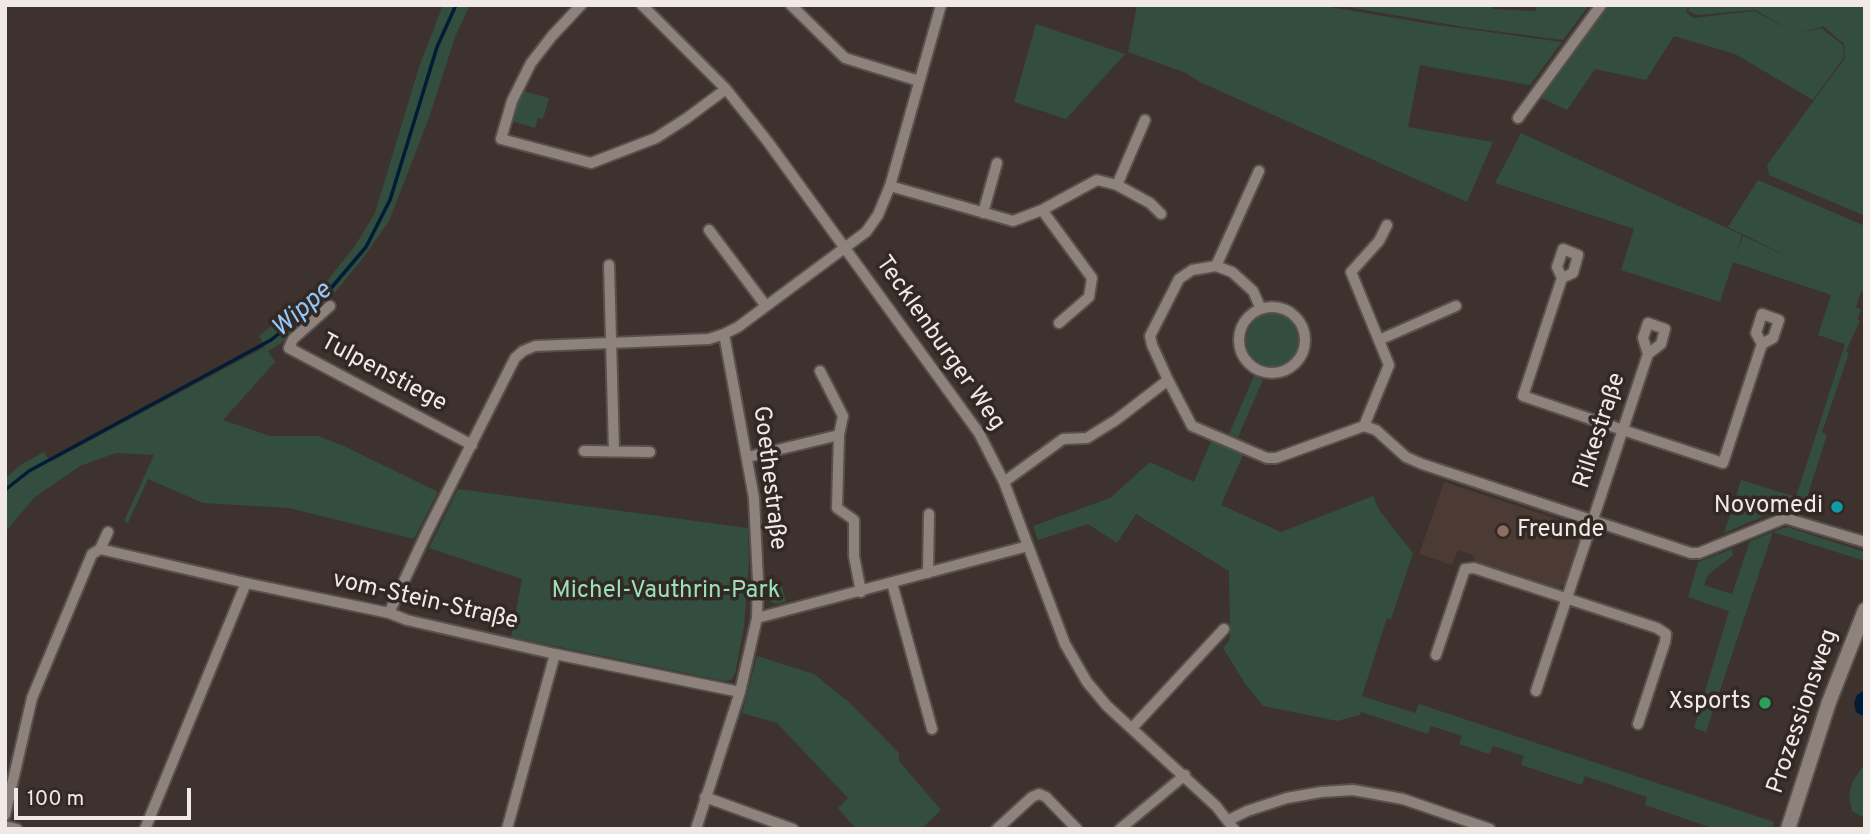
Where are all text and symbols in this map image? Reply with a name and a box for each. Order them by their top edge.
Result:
street label: Tecklenburger Weg [868,251,1010,437]
water label: Wippe [267,277,339,345]
street label: Tulpenstiege [315,329,451,419]
street label: Rilkestraße [1569,370,1633,492]
street label: Goethestraße [745,404,791,552]
place label: Novomedi [1714,493,1823,521]
marker: Novomedi [1829,499,1845,515]
place label: Freunde [1517,517,1604,545]
marker: Freunde [1495,523,1511,539]
street label: vom-Stein-Straße [329,567,521,637]
park label: Michel-Vauthrin-Park [552,578,780,606]
street label: Prozessionsweg [1762,626,1846,798]
place label: Xsports [1669,689,1751,717]
marker: Xsports [1757,695,1773,711]
scale bar [18,774,194,818]
text: 100 m [27,786,84,813]

